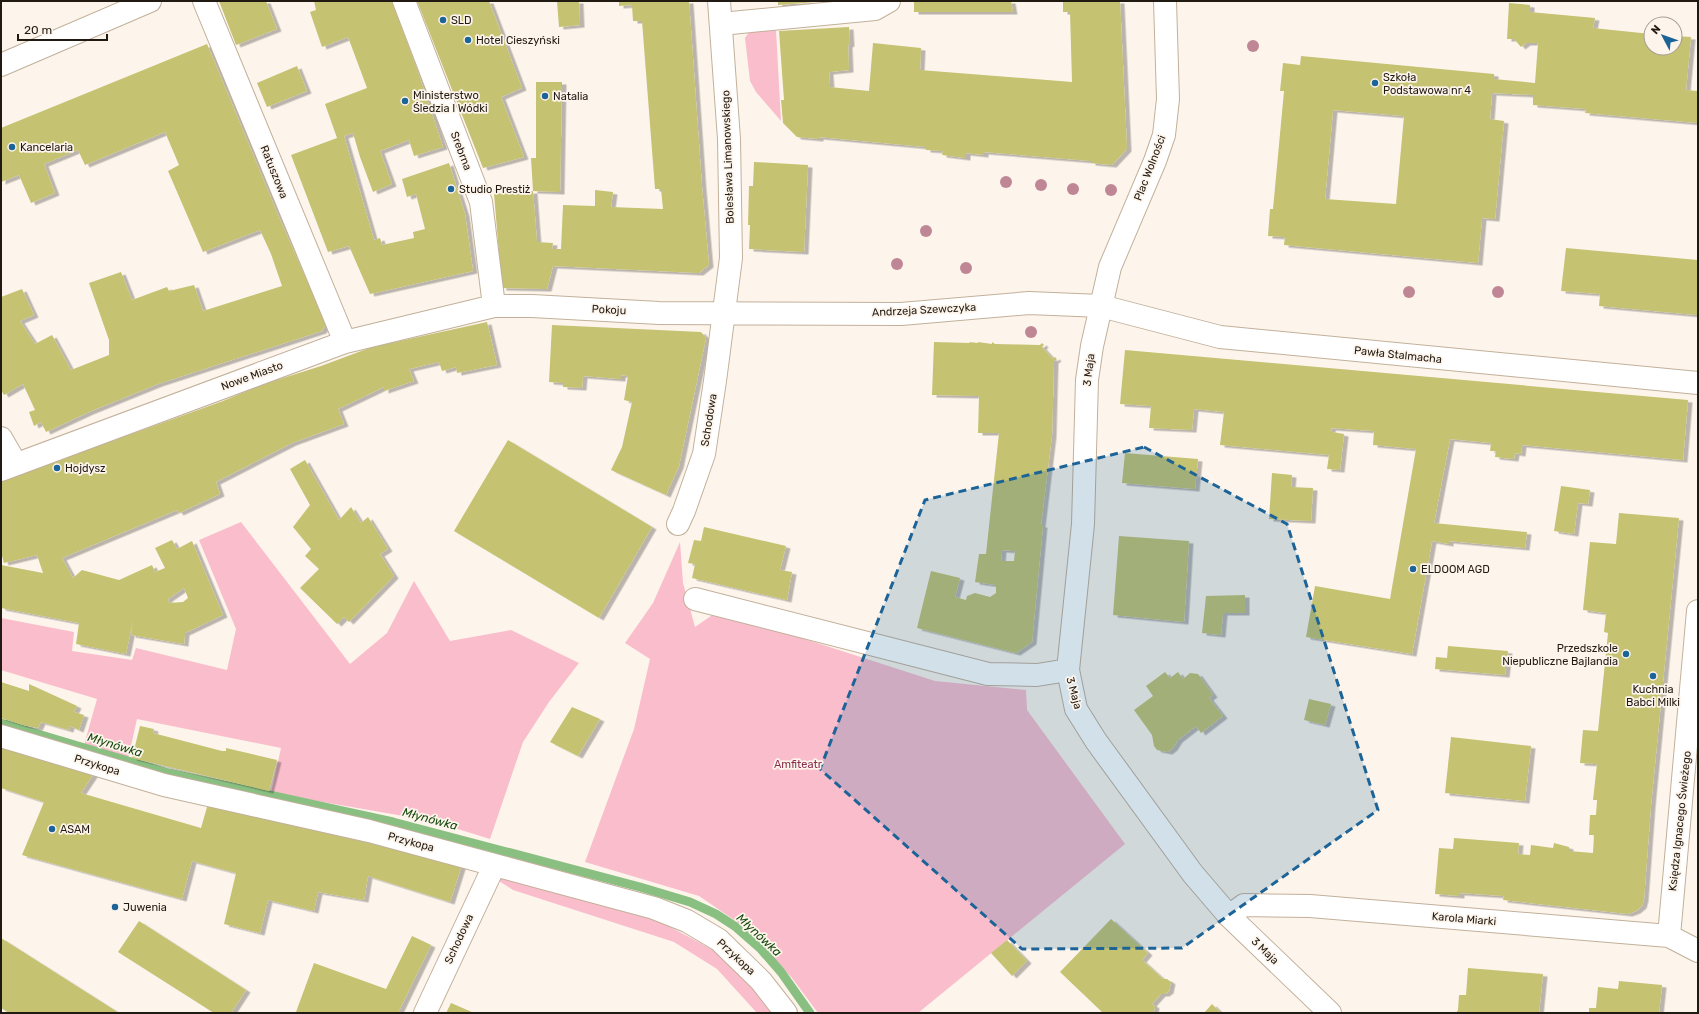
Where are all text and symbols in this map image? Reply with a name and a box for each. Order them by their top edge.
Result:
place label: SLD [451,14,472,27]
marker: SLD [438,15,448,25]
scale bar [18,16,107,42]
north arrow [1643,16,1683,56]
text: N [1648,22,1663,37]
text: 20 m [24,23,52,37]
place label: Hotel Cieszyński [476,34,560,47]
marker: Hotel Cieszyński [463,35,473,45]
place label: Szkoła Podstawowa nr 4 [1383,71,1471,97]
marker: Szkoła Podstawowa nr 4 [1370,78,1380,88]
place label: Ministerstwo Śledzia I Wódki [413,89,488,115]
place label: Natalia [553,90,588,103]
street label: Bolesława Limanowskiego [719,90,737,224]
marker: Natalia [540,91,550,101]
marker: Ministerstwo Śledzia I Wódki [400,96,410,106]
street label: Srebrna [448,130,474,172]
street label: Plac Wolności [1132,133,1168,203]
place label: Kancelaria [20,141,73,154]
marker: Kancelaria [7,142,17,152]
street label: Ratuszowa [257,144,291,200]
place label: Studio Prestiż [459,183,531,196]
marker: Studio Prestiż [446,184,456,194]
street label: Andrzeja Szewczyka [872,301,976,319]
street label: Pokoju [591,303,627,317]
street label: Pawła Stalmacha [1353,344,1443,366]
street label: 3 Maja [1081,353,1097,387]
street label: Nowe Miasto [219,359,285,393]
street label: Schodowa [698,393,720,447]
place label: Hojdysz [65,462,106,475]
marker: Hojdysz [52,463,62,473]
place label: ELDOOM AGD [1421,563,1490,576]
marker: ELDOOM AGD [1408,564,1418,574]
place label: Przedszkole Niepubliczne Bajlandia [1502,642,1618,668]
marker: Przedszkole Niepubliczne Bajlandia [1621,649,1631,659]
marker: Kuchnia Babci Milki [1648,671,1658,681]
street label: 3 Maja [1063,675,1085,711]
place label: Kuchnia Babci Milki [1626,683,1680,709]
water label: Młynówka [86,730,144,760]
street label: Księdza Ignacego Świeżego [1666,750,1694,892]
street label: Przykopa [73,752,121,778]
park label: Amfiteatr [774,758,823,771]
water label: Młynówka [401,805,459,833]
place label: ASAM [60,823,90,836]
marker: ASAM [47,824,57,834]
street label: Przykopa [386,830,436,854]
place label: Juwenia [123,901,167,914]
marker: Juwenia [110,902,120,912]
street label: Karola Miarki [1431,910,1497,928]
water label: Młynówka [734,911,784,959]
street label: Schodowa [442,912,476,966]
street label: 3 Maja [1249,935,1281,967]
street label: Przykopa [714,936,758,978]

